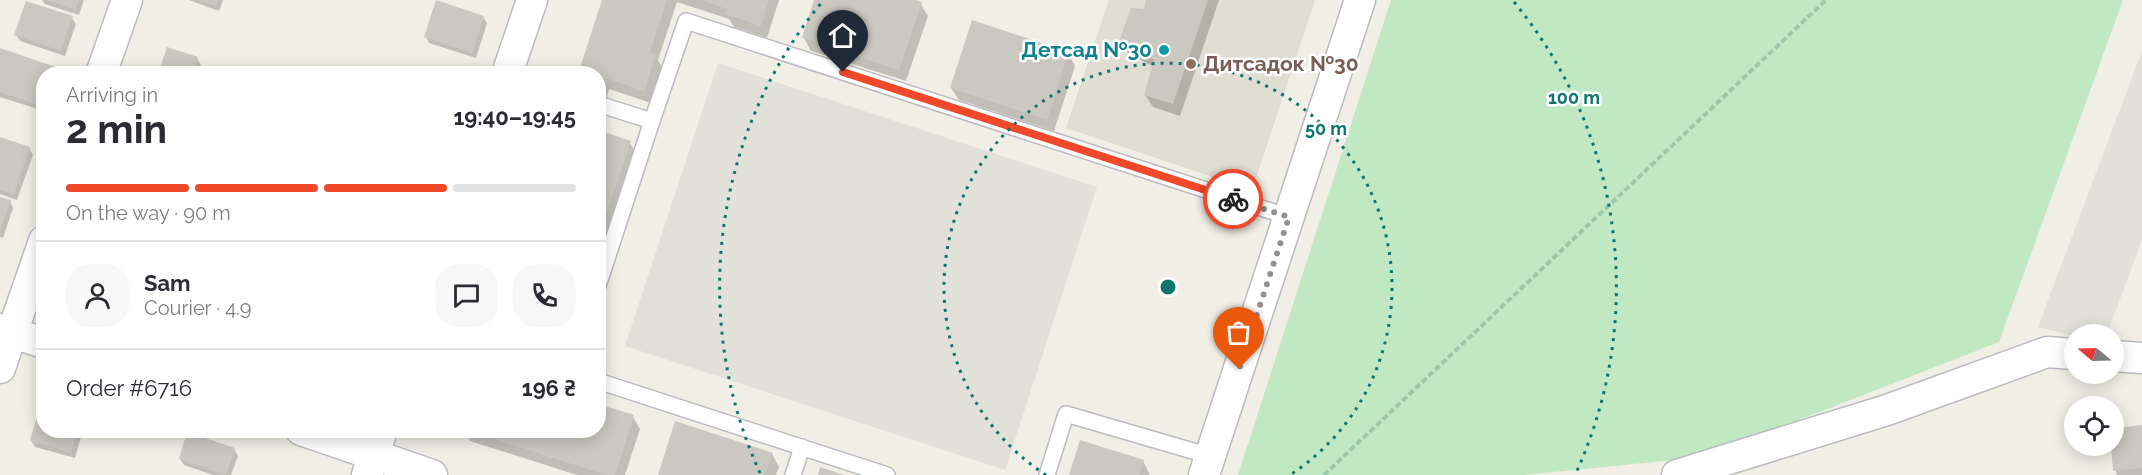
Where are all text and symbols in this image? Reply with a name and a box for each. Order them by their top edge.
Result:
pin [817,10,868,72]
icon: home [826,19,859,52]
place label: Детсад №30 [1021,37,1152,62]
marker: Детсад №30 [1157,43,1171,57]
place label: Дитсадок №30 [1203,51,1359,76]
marker: Дитсадок №30 [1184,57,1198,71]
text: Arriving in [66,83,158,107]
text: 100 m [1548,87,1600,108]
text: 19:40–19:45 [453,104,576,130]
text: 2 min [66,106,167,152]
text: 50 m [1305,118,1347,139]
courier [1203,169,1263,229]
icon: bike [1217,183,1250,216]
text: On the way · 90 m [66,201,231,225]
button: person [66,264,129,327]
button: chat [435,264,498,327]
button: phone [513,264,576,327]
text: Sam [144,270,191,296]
centre of rings [1158,277,1178,297]
text: Courier · 4.9 [144,296,252,320]
pin [1213,307,1264,369]
icon: bag [1222,316,1255,349]
north arrow [2064,324,2124,384]
map controls [2064,324,2124,456]
text: Order #6716 [66,375,192,401]
text: 196 ₴ [522,375,576,401]
button: locate [2064,396,2124,456]

